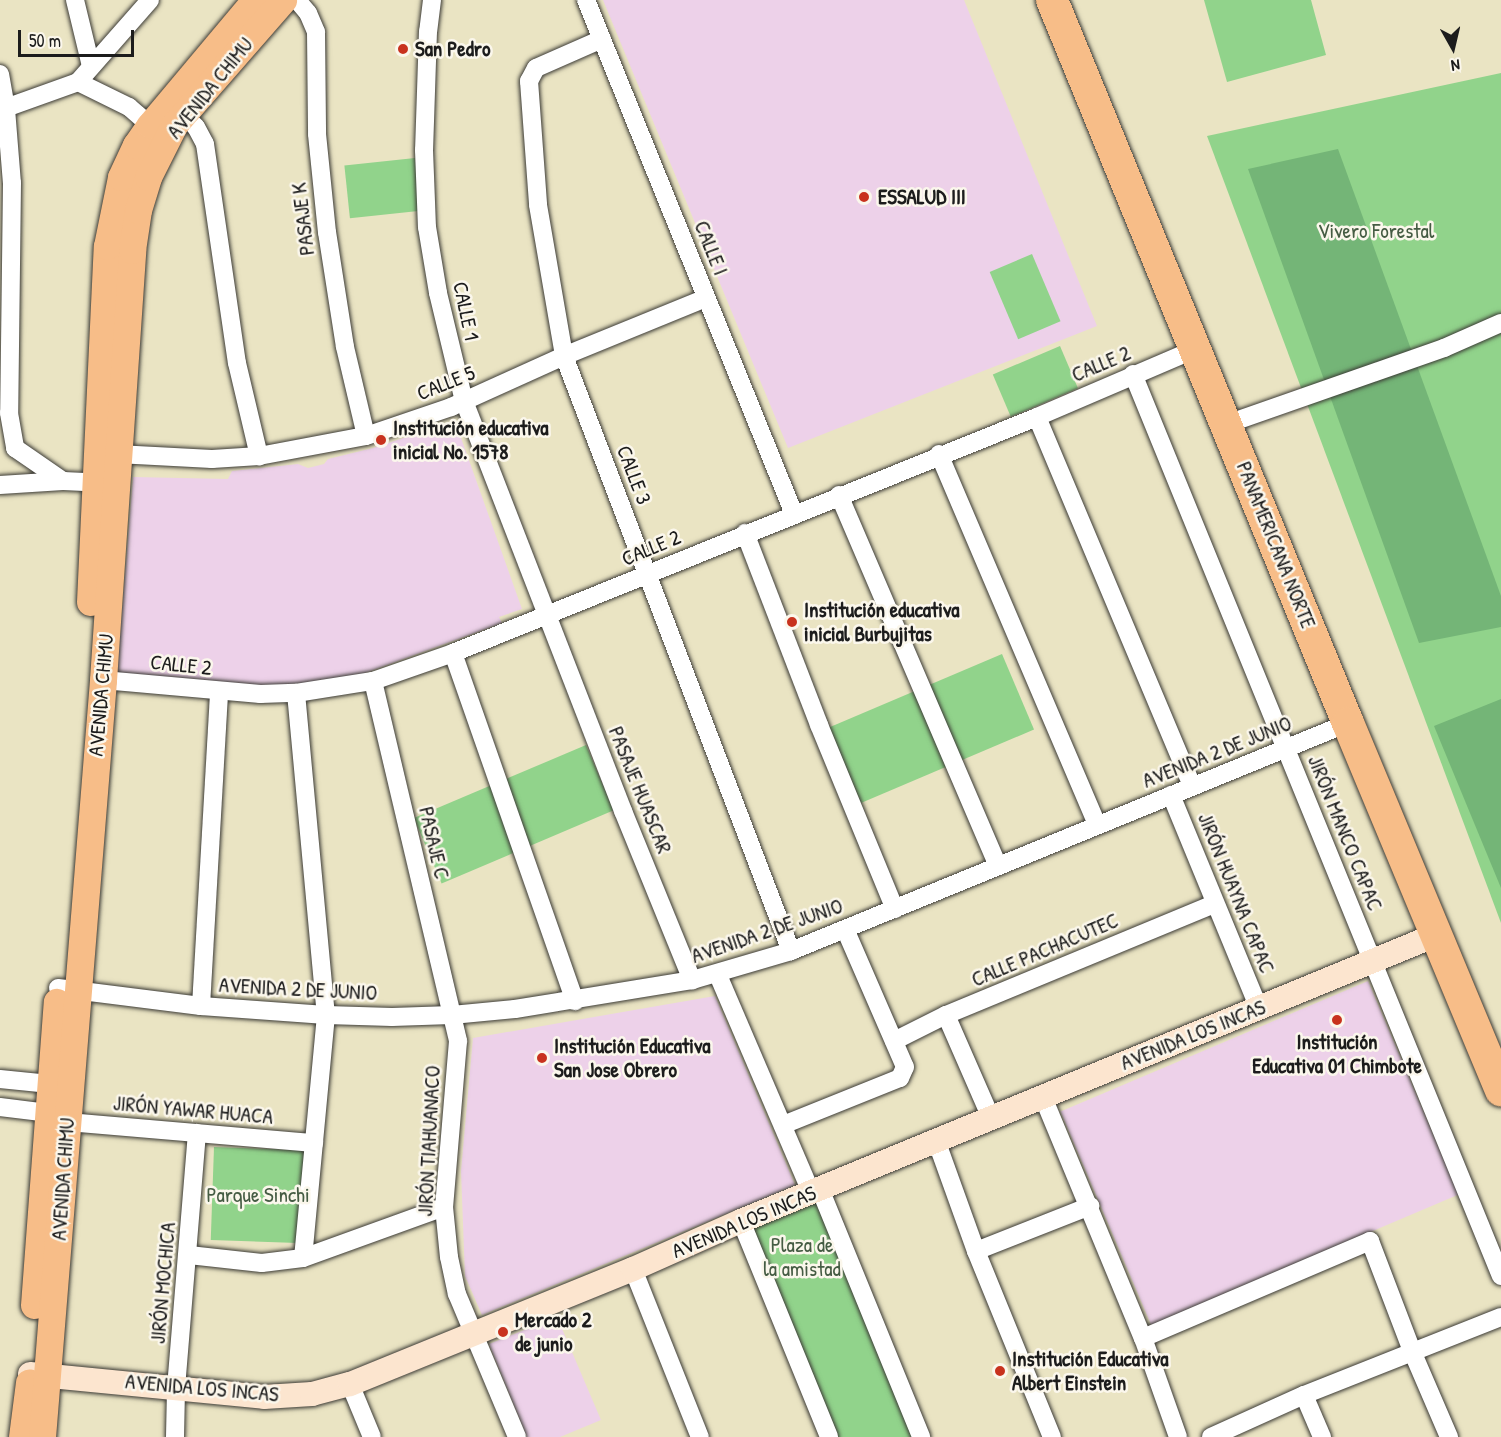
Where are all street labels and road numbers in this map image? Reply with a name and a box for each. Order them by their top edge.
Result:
street label: AVENIDA CHIMU [162,32,258,144]
street label: PASAJE K [286,181,320,257]
street label: CALLE I [689,217,733,279]
street label: CALLE 1 [448,279,484,343]
street label: CALLE 2 [1068,340,1134,388]
street label: CALLE 5 [413,360,479,406]
street label: CALLE 3 [611,442,657,508]
street label: PANAMERICANA NORTE [1231,458,1321,632]
street label: CALLE 2 [618,524,684,572]
street label: AVENIDA CHIMU [83,633,119,757]
street label: CALLE 2 [149,649,213,681]
street label: AVENIDA 2 DE JUNIO [1139,711,1295,793]
street label: PASAJE HUASCAR [603,723,677,857]
street label: JIRÓN MANCO CAPAC [1302,752,1388,914]
street label: PASAJE C [413,804,455,882]
street label: JIRÓN HUAYNA CAPAC [1192,809,1280,977]
street label: AVENIDA 2 DE JUNIO [688,893,846,969]
street label: CALLE PACHACUTEC [968,908,1122,992]
street label: AVENIDA 2 DE JUNIO [218,972,378,1006]
street label: AVENIDA LOS INCAS [1117,994,1269,1076]
street label: JIRÓN TIAHUANACO [412,1065,446,1217]
street label: JIRÓN YAWAR HUACA [112,1090,274,1130]
street label: AVENIDA CHIMU [46,1117,80,1241]
street label: AVENIDA LOS INCAS [668,1180,820,1264]
street label: JIRÓN MOCHICA [145,1221,181,1345]
street label: AVENIDA LOS INCAS [124,1369,280,1407]

